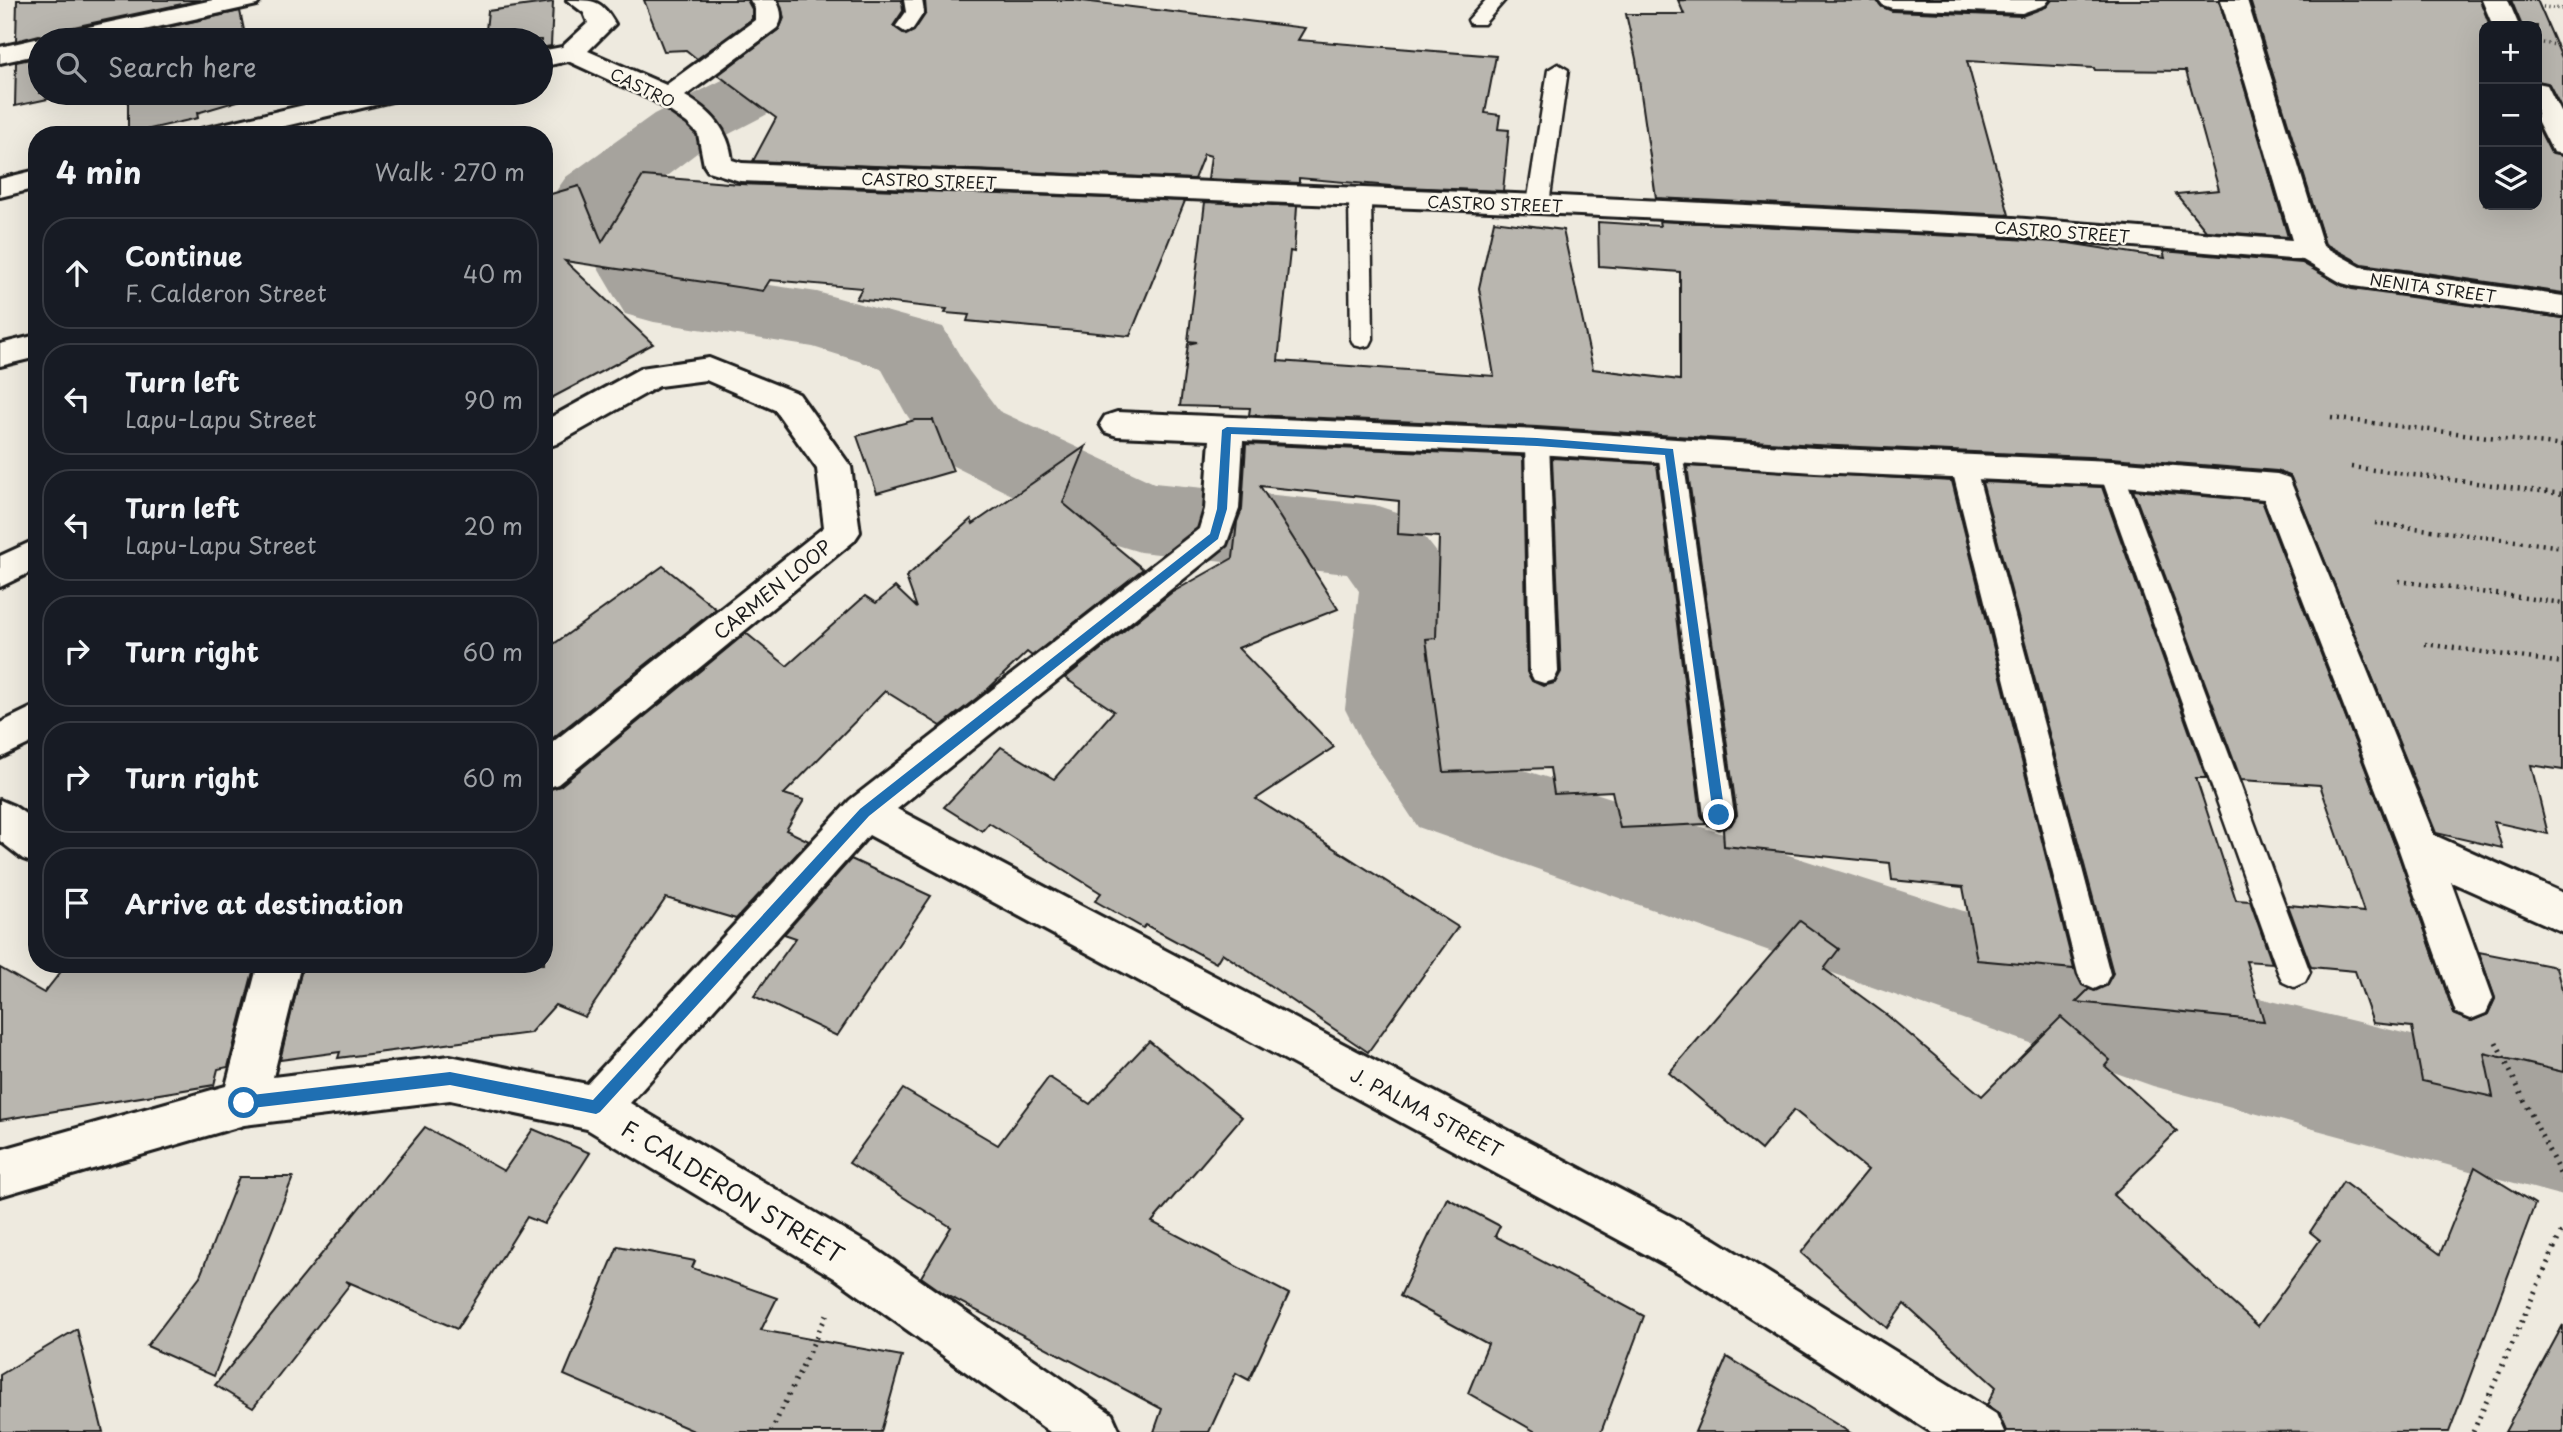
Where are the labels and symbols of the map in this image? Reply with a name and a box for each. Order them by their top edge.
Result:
street label: CASTRO [607,61,679,113]
street label: CASTRO STREET [861,166,997,194]
street label: CASTRO STREET [1427,189,1563,217]
street label: CASTRO STREET [1994,214,2130,248]
street label: NENITA STREET [2368,266,2498,308]
street label: CARMEN LOOP [707,532,837,646]
route end [1703,799,1734,830]
street label: J. PALMA STREET [1346,1060,1508,1164]
route start [228,1087,259,1118]
street label: F. CALDERON STREET [615,1111,851,1272]

